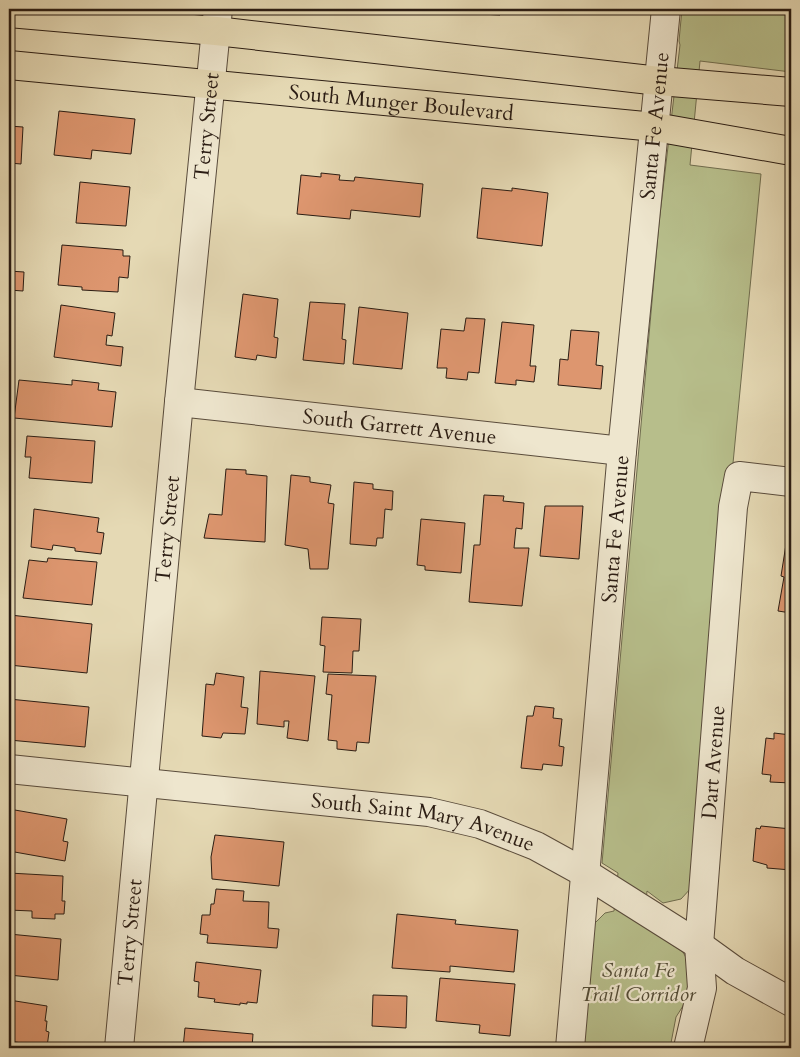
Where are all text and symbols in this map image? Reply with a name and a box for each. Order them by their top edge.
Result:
street label: Santa Fe Avenue [633,51,676,201]
street label: Terry Street [187,71,226,181]
street label: South Munger Boulevard [287,77,515,128]
street label: South Garrett Avenue [301,401,498,452]
street label: Santa Fe Avenue [594,454,636,604]
street label: Terry Street [148,474,187,584]
street label: Dart Avenue [694,704,732,820]
street label: South Saint Mary Avenue [310,786,539,859]
street label: Terry Street [110,877,149,987]
park label: Santa Fe Trail Corridor [580,956,697,1009]

